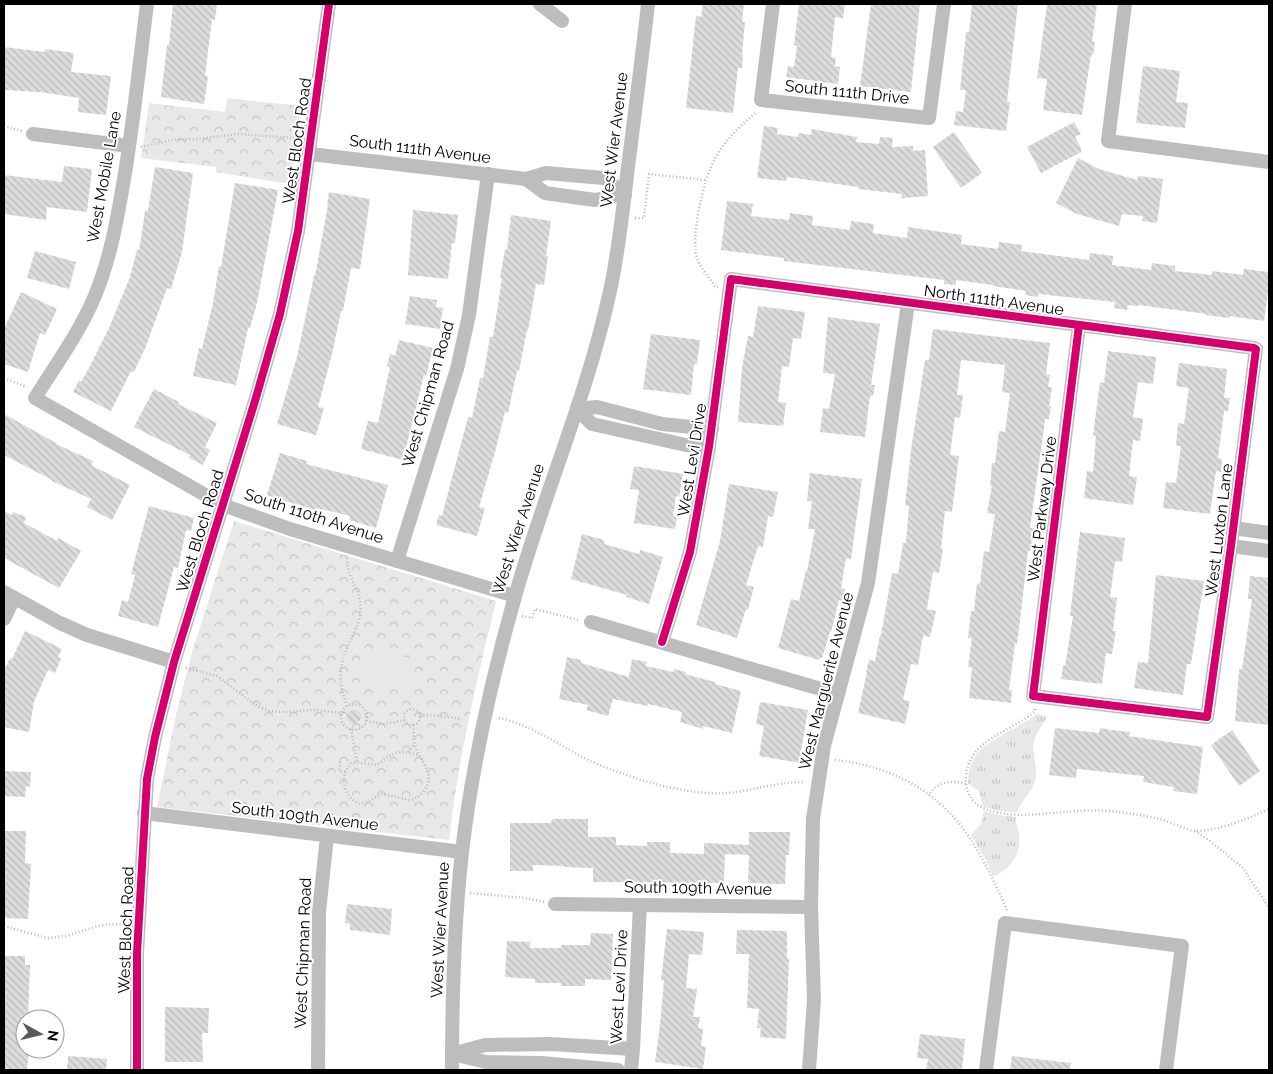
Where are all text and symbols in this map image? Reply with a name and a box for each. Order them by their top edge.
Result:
street label: West Wier Avenue [596,71,632,209]
street label: South 111th Drive [784,76,910,108]
street label: West Bloch Road [279,77,315,205]
street label: West Mobile Lane [83,110,125,244]
street label: South 111th Avenue [348,131,492,167]
street label: North 111th Avenue [923,281,1065,319]
street label: West Chipman Road [398,319,458,469]
street label: West Levi Drive [674,402,710,518]
street label: West Parkway Drive [1024,435,1060,583]
street label: West Wier Avenue [488,461,548,597]
street label: West Luxton Lane [1201,462,1237,598]
street label: West Bloch Road [172,467,228,595]
street label: South 110th Avenue [242,484,386,548]
street label: West Marguerite Avenue [795,590,857,772]
street label: South 109th Avenue [230,798,380,834]
street label: West Wier Avenue [427,861,453,999]
street label: West Bloch Road [114,866,138,994]
street label: West Chipman Road [291,877,315,1029]
street label: South 109th Avenue [624,877,772,899]
street label: West Levi Drive [607,929,631,1045]
north arrow [15,1009,65,1059]
text: N [44,1029,62,1042]

